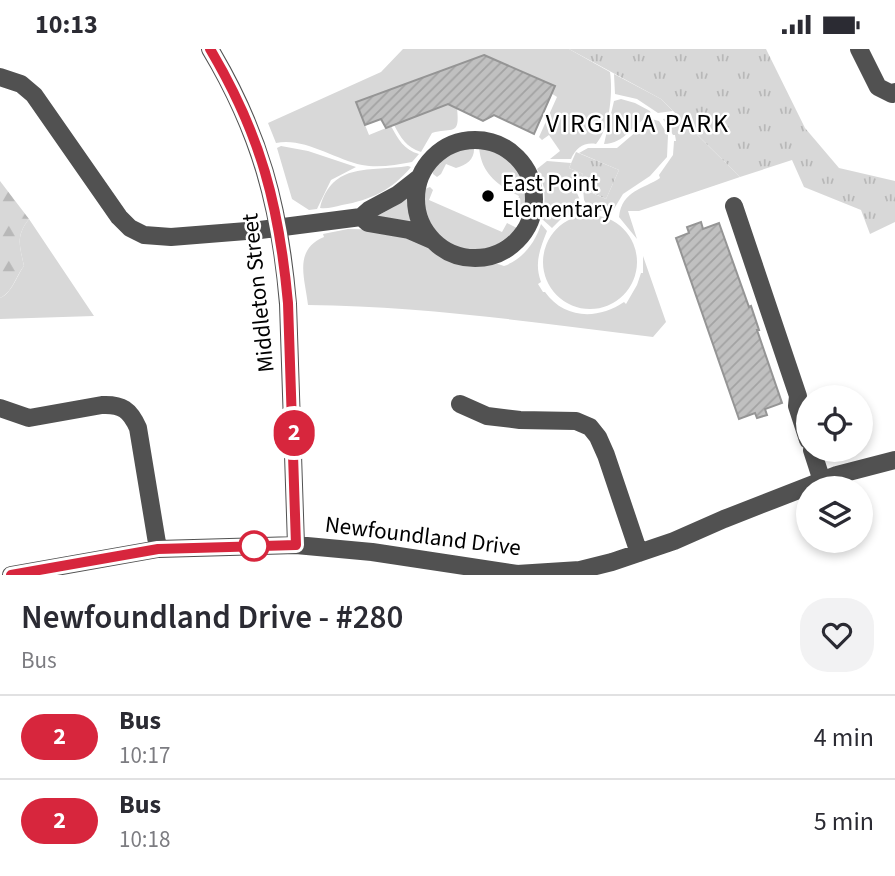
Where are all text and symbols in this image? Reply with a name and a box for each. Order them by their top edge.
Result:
text: 10:13 [35,6,98,43]
district label: VIRGINIA PARK [546,105,730,142]
place label: East Point Elementary [502,167,613,226]
marker: East Point Elementary [480,188,496,204]
street label: Middleton Street [233,212,283,374]
map controls [796,385,873,553]
button: locate [796,385,873,462]
line badge: 2 [271,410,317,456]
text: 2 [288,415,300,450]
button: layers [796,476,873,553]
street label: Newfoundland Drive [323,508,523,564]
unlabelled marker [239,531,269,561]
text: Newfoundland Drive - #280 [21,594,403,641]
button: heart [800,598,874,672]
text: Bus [21,644,57,677]
text: Bus [119,702,161,739]
text: 2 [53,719,66,754]
text: 4 min [814,719,874,756]
text: 10:17 [119,739,170,772]
text: Bus [119,786,161,823]
text: 2 [53,803,66,838]
text: 5 min [814,803,874,840]
text: 10:18 [119,823,170,856]

